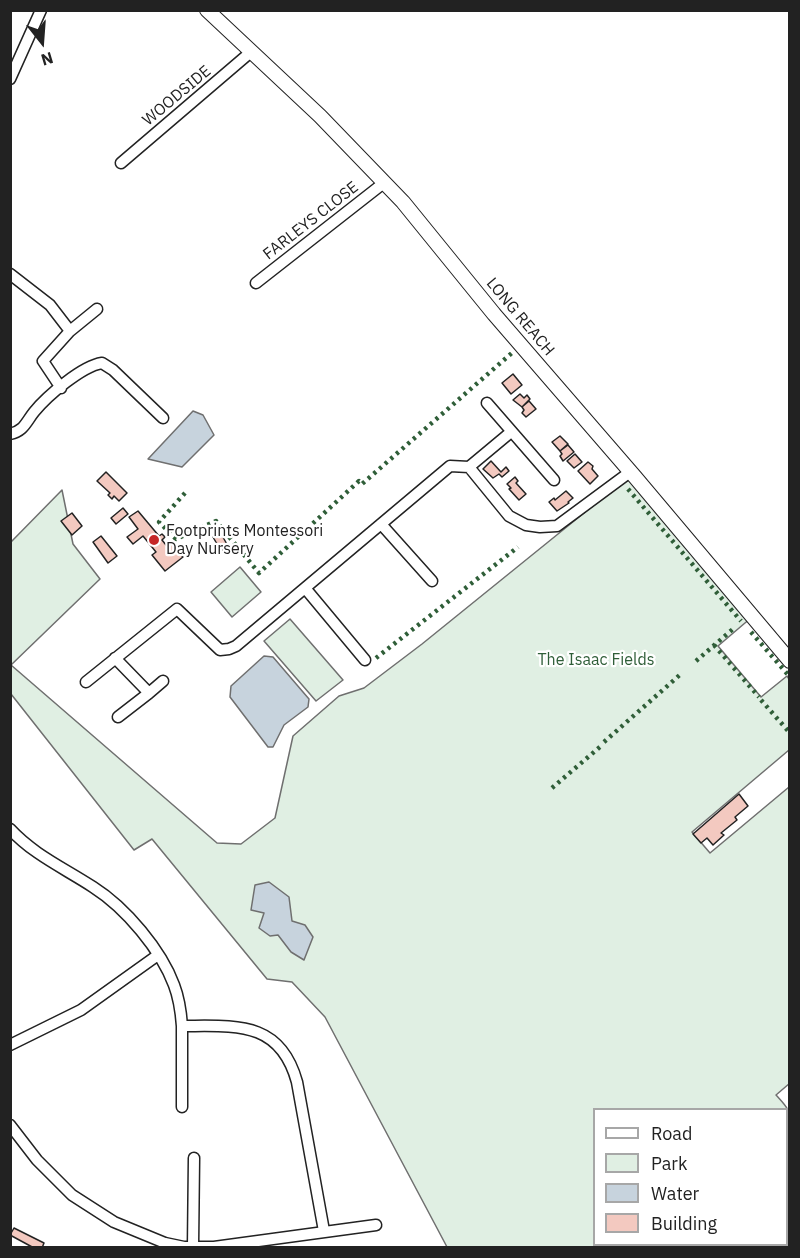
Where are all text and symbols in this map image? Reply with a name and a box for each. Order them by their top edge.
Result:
north arrow [12,12,72,72]
text: N [39,48,56,70]
street label: WOODSIDE [139,62,215,130]
street label: FARLEYS CLOSE [260,178,362,264]
street label: LONG REACH [482,274,558,360]
place label: Footprints Montessori Day Nursery [166,521,323,559]
marker: Footprints Montessori Day Nursery [147,533,161,547]
park label: The Isaac Fields [537,650,655,670]
legend [593,1108,788,1246]
text: Road [651,1122,692,1145]
text: Park [651,1152,687,1175]
text: Water [651,1182,699,1205]
text: Building [651,1212,717,1235]

